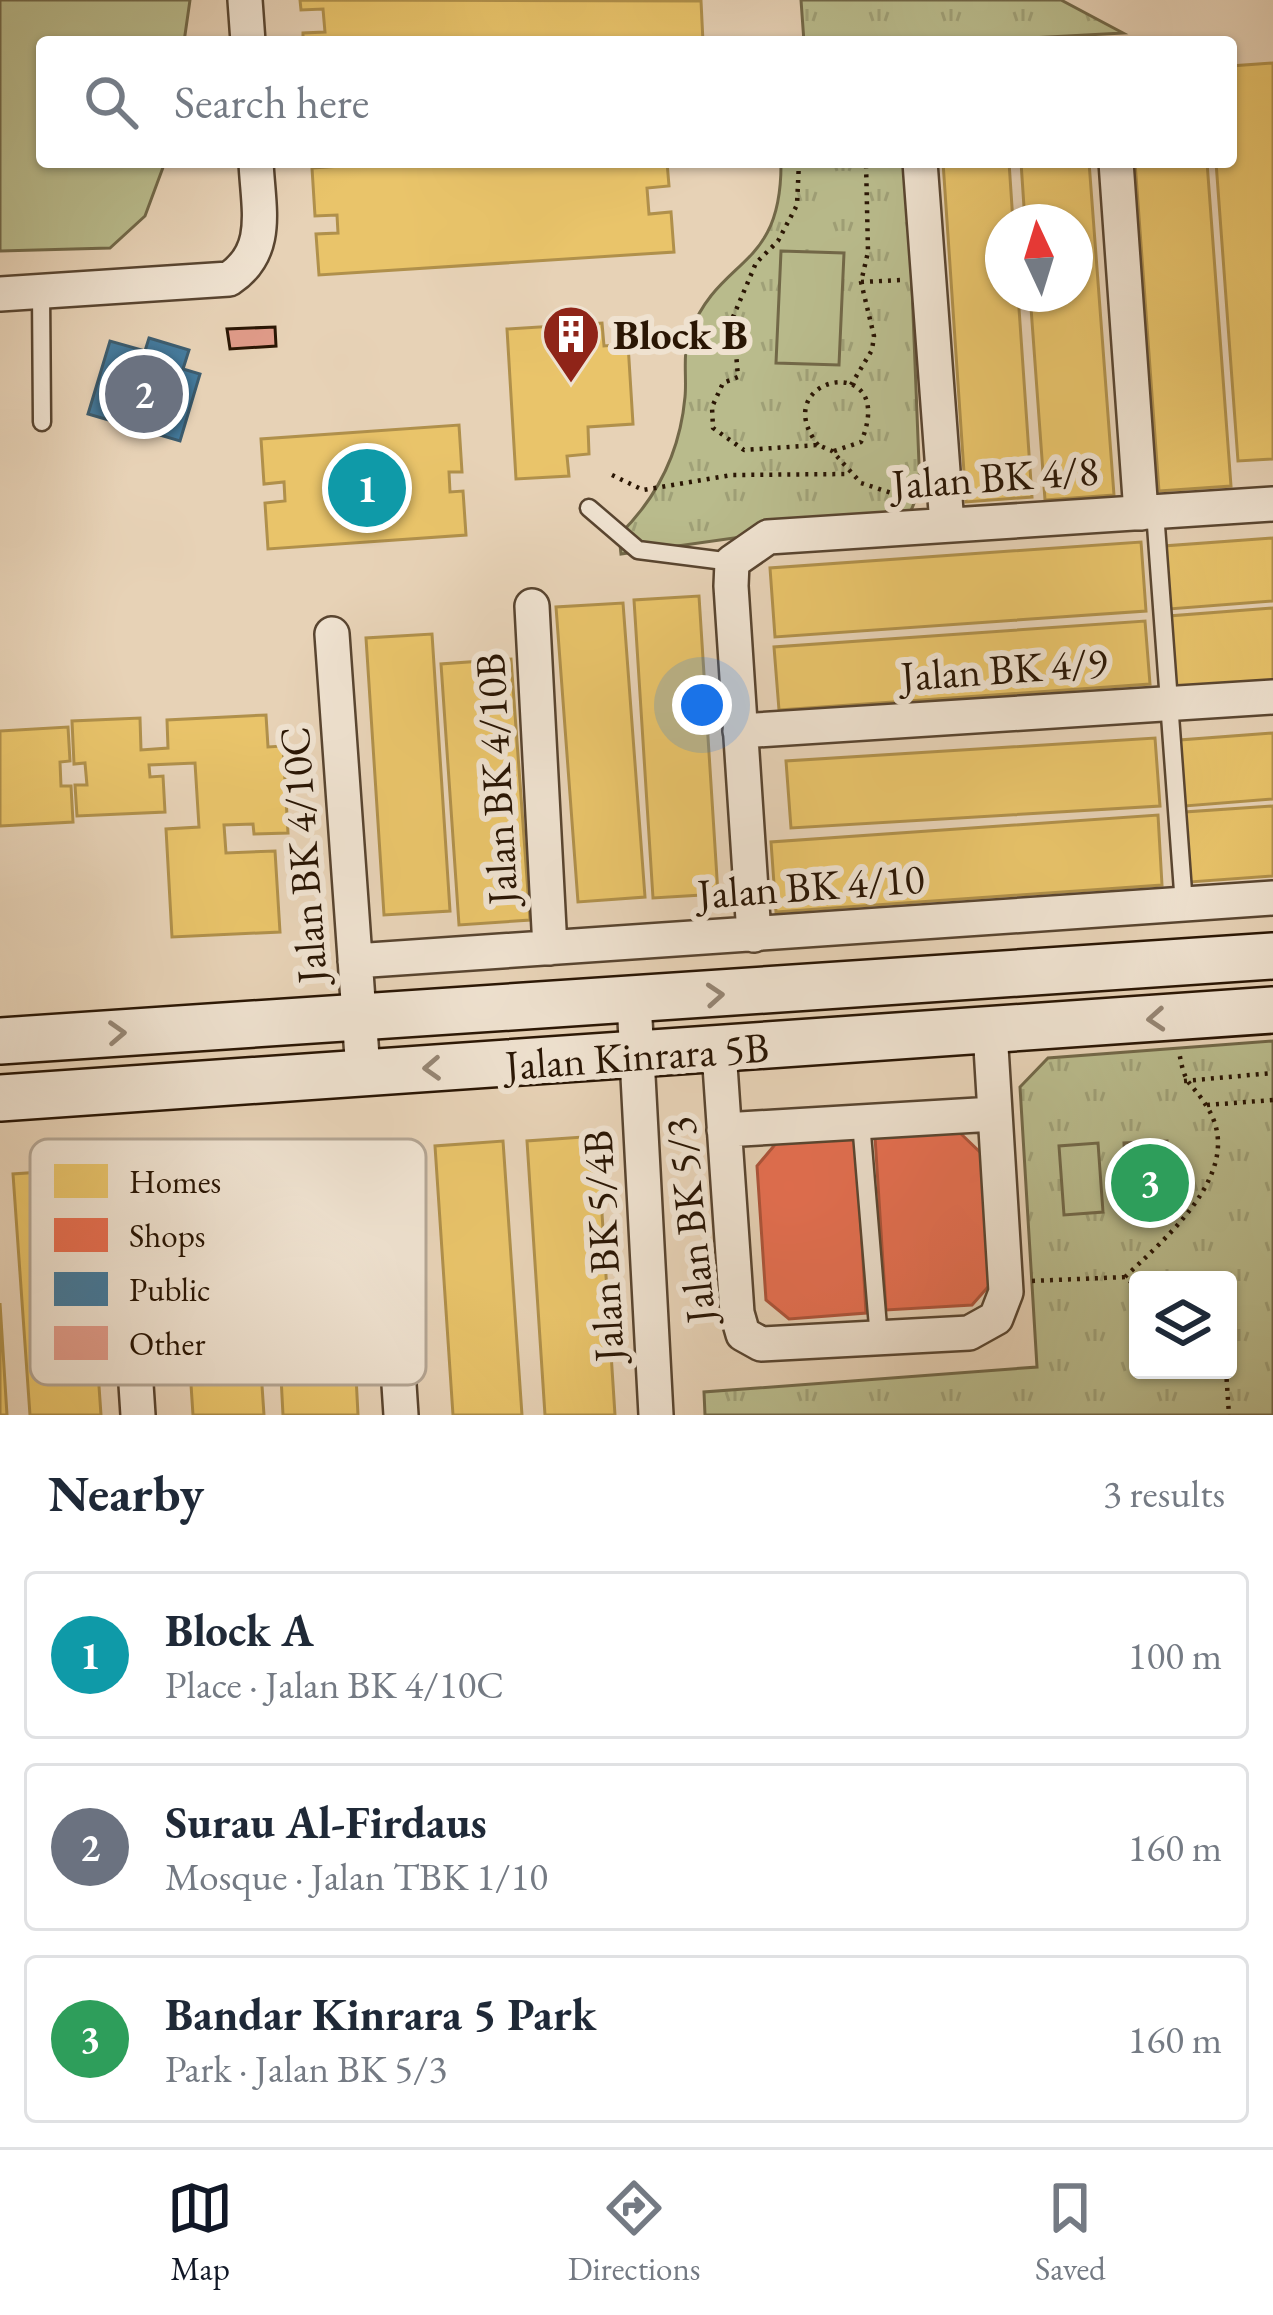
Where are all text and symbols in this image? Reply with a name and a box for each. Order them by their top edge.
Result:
search box [36,36,1237,168]
icon: search [78,69,144,135]
text: Search here [174,73,369,131]
north arrow [985,204,1093,312]
building icon: Block B [540,303,602,385]
place label: Block B [613,307,748,362]
pin: 2 [105,349,183,439]
street label: Jalan BK 4/8 [887,442,1100,512]
pin: 1 [328,443,406,533]
street label: Jalan BK 4/9 [896,634,1109,704]
street label: Jalan BK 4/10B [462,652,530,909]
your location [672,675,732,735]
street label: Jalan BK 4/10C [267,725,340,988]
street label: Jalan BK 4/10 [693,851,926,922]
one-way arrow [707,982,725,1008]
one-way arrow [1146,1005,1165,1031]
street label: Jalan Kinrara 5B [500,1019,771,1093]
one-way arrow [108,1020,127,1046]
one-way arrow [422,1055,441,1081]
street label: Jalan BK 5/3 [652,1114,728,1329]
street label: Jalan BK 5/4B [569,1129,637,1366]
pin: 3 [1111,1138,1189,1228]
legend [30,1139,426,1385]
text: Homes [129,1160,221,1203]
text: Shops [129,1214,205,1257]
text: Public [129,1268,211,1311]
map controls [1129,1271,1237,1379]
button: layers [1129,1271,1237,1379]
text: Other [129,1322,205,1365]
text: Nearby [48,1460,204,1526]
text: 3 results [1103,1468,1225,1519]
text: Block A [165,1601,314,1659]
text: 1 [80,1630,100,1681]
text: 100 m [1128,1630,1222,1681]
text: Place · Jalan BK 4/10C [165,1659,504,1710]
text: Surau Al-Firdaus [165,1793,487,1851]
text: 2 [80,1822,100,1873]
text: 160 m [1128,1822,1222,1873]
text: Mosque · Jalan TBK 1/10 [165,1851,548,1902]
text: Bandar Kinrara 5 Park [165,1985,596,2043]
text: 3 [80,2014,100,2065]
text: 160 m [1128,2014,1222,2065]
text: Park · Jalan BK 5/3 [165,2043,447,2094]
tab: Map [167,2175,233,2290]
tab: Directions [568,2175,701,2290]
tab: Saved [1035,2175,1106,2290]

